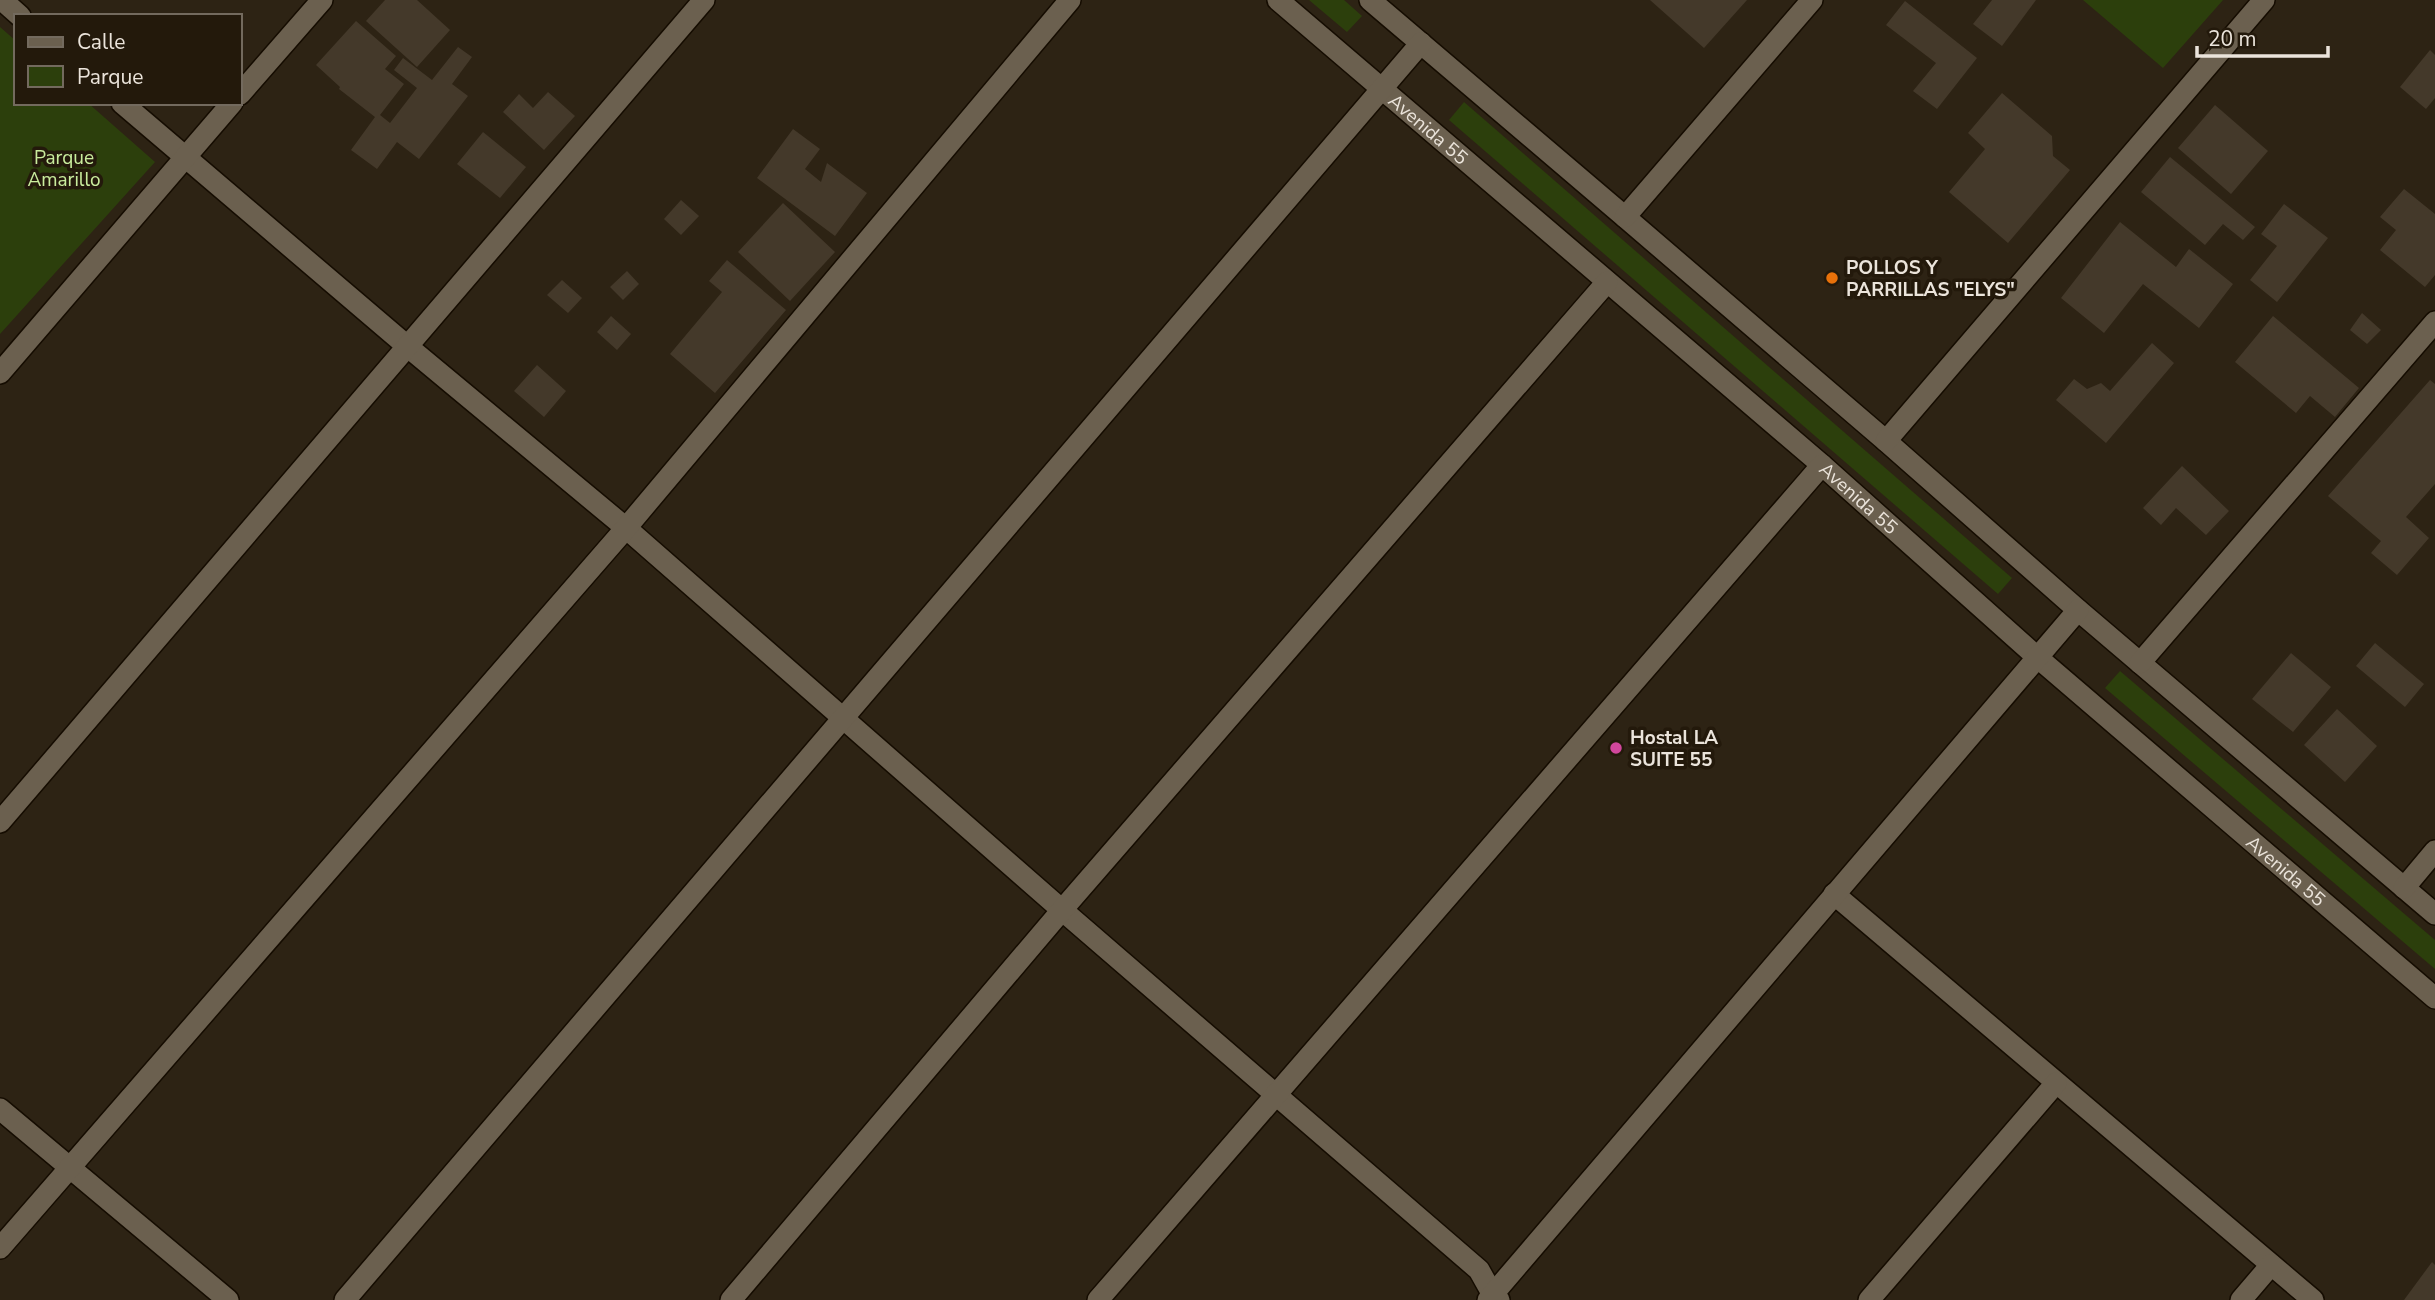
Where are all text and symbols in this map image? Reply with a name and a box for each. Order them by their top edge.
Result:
legend [14,14,242,105]
scale bar [2197,14,2328,58]
text: 20 m [2208,25,2257,53]
text: Calle [77,28,125,56]
text: Parque [77,63,144,91]
street label: Avenida 55 [1382,88,1473,171]
park label: Parque Amarillo [27,145,101,193]
place label: POLLOS Y PARRILLAS "ELYS" [1846,255,2015,303]
marker: POLLOS Y PARRILLAS "ELYS" [1824,270,1840,286]
street label: Avenida 55 [1813,457,1903,541]
place label: Hostal LA SUITE 55 [1630,725,1719,773]
marker: Hostal LA SUITE 55 [1608,740,1624,756]
street label: Avenida 55 [2240,830,2331,913]

